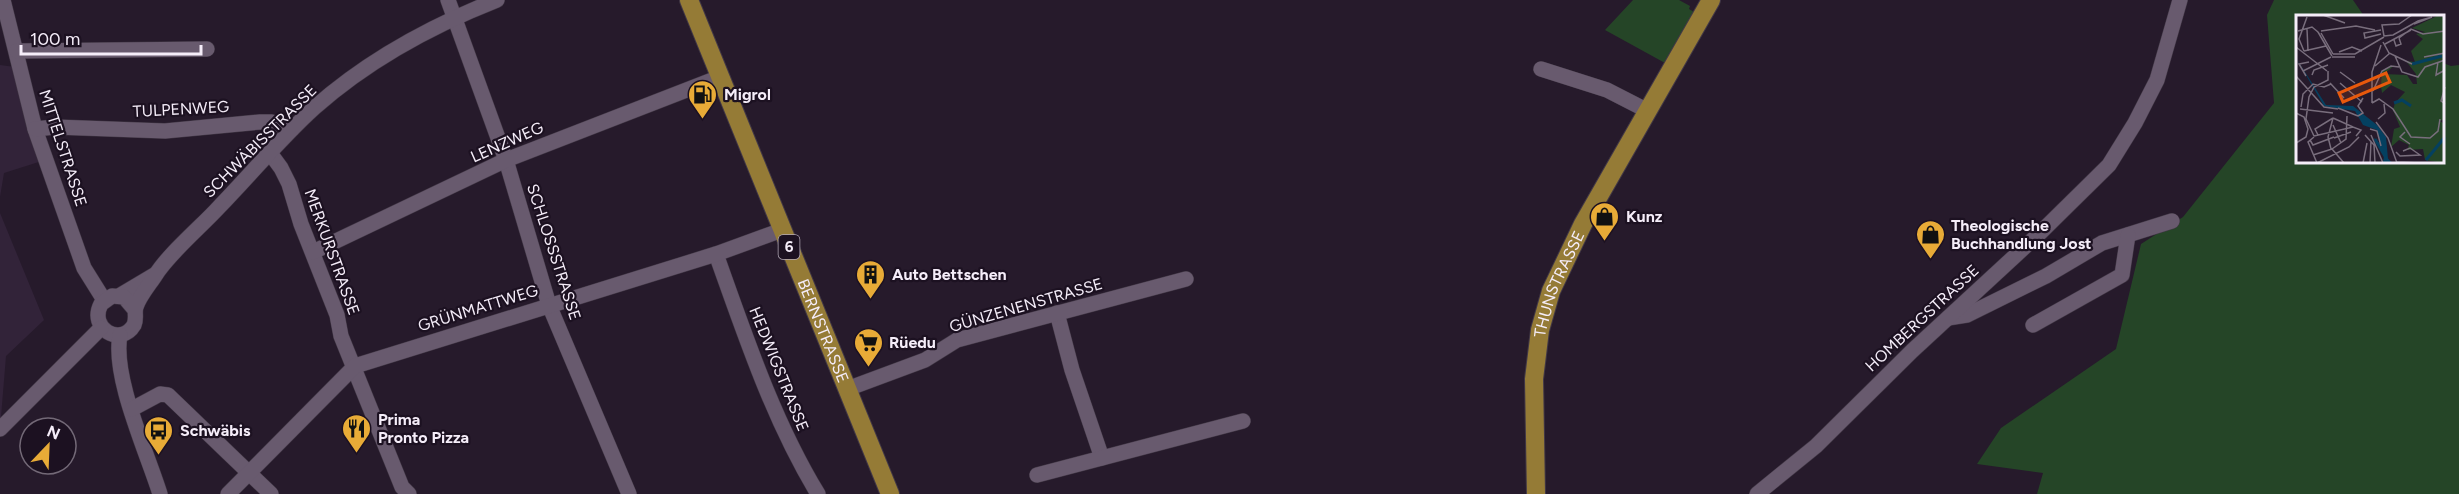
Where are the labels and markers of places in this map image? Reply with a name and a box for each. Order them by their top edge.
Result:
fuel station icon: Migrol [687,78,719,120]
place label: Migrol [724,85,771,104]
shop icon: Kunz [1589,200,1621,242]
place label: Kunz [1626,207,1663,226]
place label: Theologische Buchhandlung Jost [1951,216,2092,253]
shop icon: Theologische Buchhandlung Jost [1914,218,1946,260]
building icon: Auto Bettschen [855,258,887,300]
place label: Auto Bettschen [892,265,1007,284]
supermarket icon: Rüedu [852,326,884,368]
place label: Rüedu [889,333,936,352]
place label: Prima Pronto Pizza [378,410,469,447]
restaurant icon: Prima Pronto Pizza [341,412,373,454]
bus stop icon: Schwäbis [143,414,175,456]
place label: Schwäbis [180,421,251,440]

